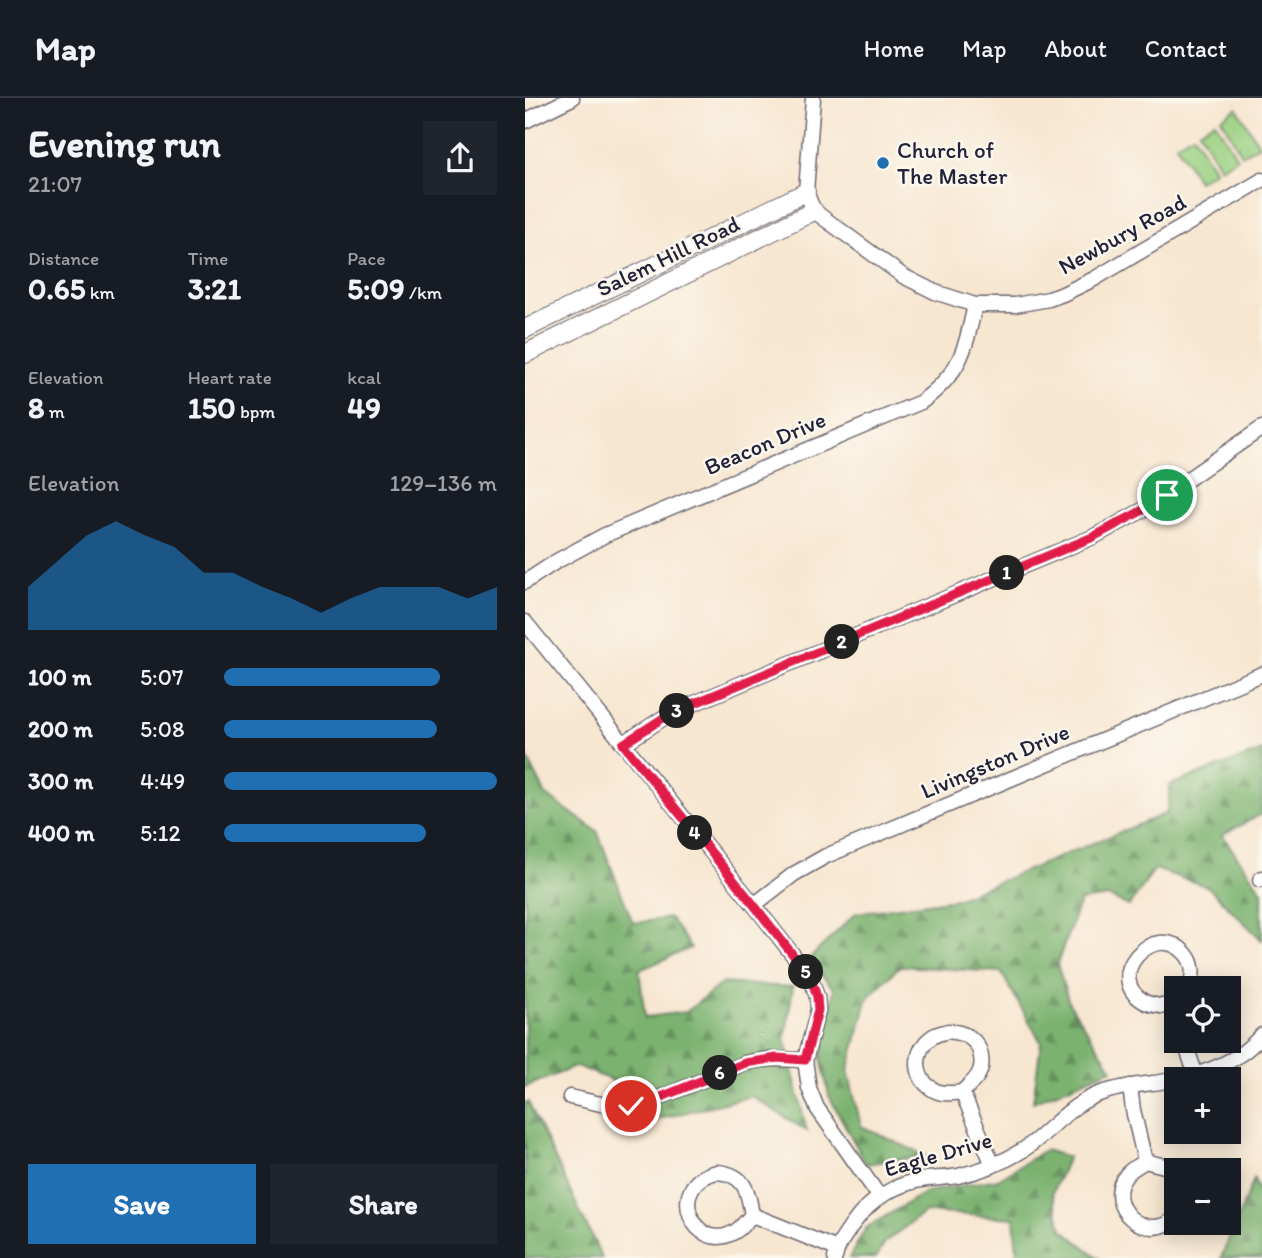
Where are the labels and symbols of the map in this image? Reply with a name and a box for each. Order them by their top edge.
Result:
place label: Church of The Master [897,136,1007,190]
marker: Church of The Master [875,155,891,171]
street label: Newbury Road [1053,187,1191,281]
street label: Salem Hill Road [592,209,744,303]
street label: Beacon Drive [700,405,830,481]
pin [1137,465,1197,525]
pin: 1 [989,556,1025,590]
pin: 2 [825,624,859,660]
pin: 3 [659,694,695,728]
street label: Livingston Drive [917,717,1073,805]
pin: 4 [677,816,713,850]
pin: 5 [789,954,823,990]
pin: 6 [703,1056,737,1090]
pin [601,1076,661,1136]
street label: Eagle Drive [881,1125,995,1183]

